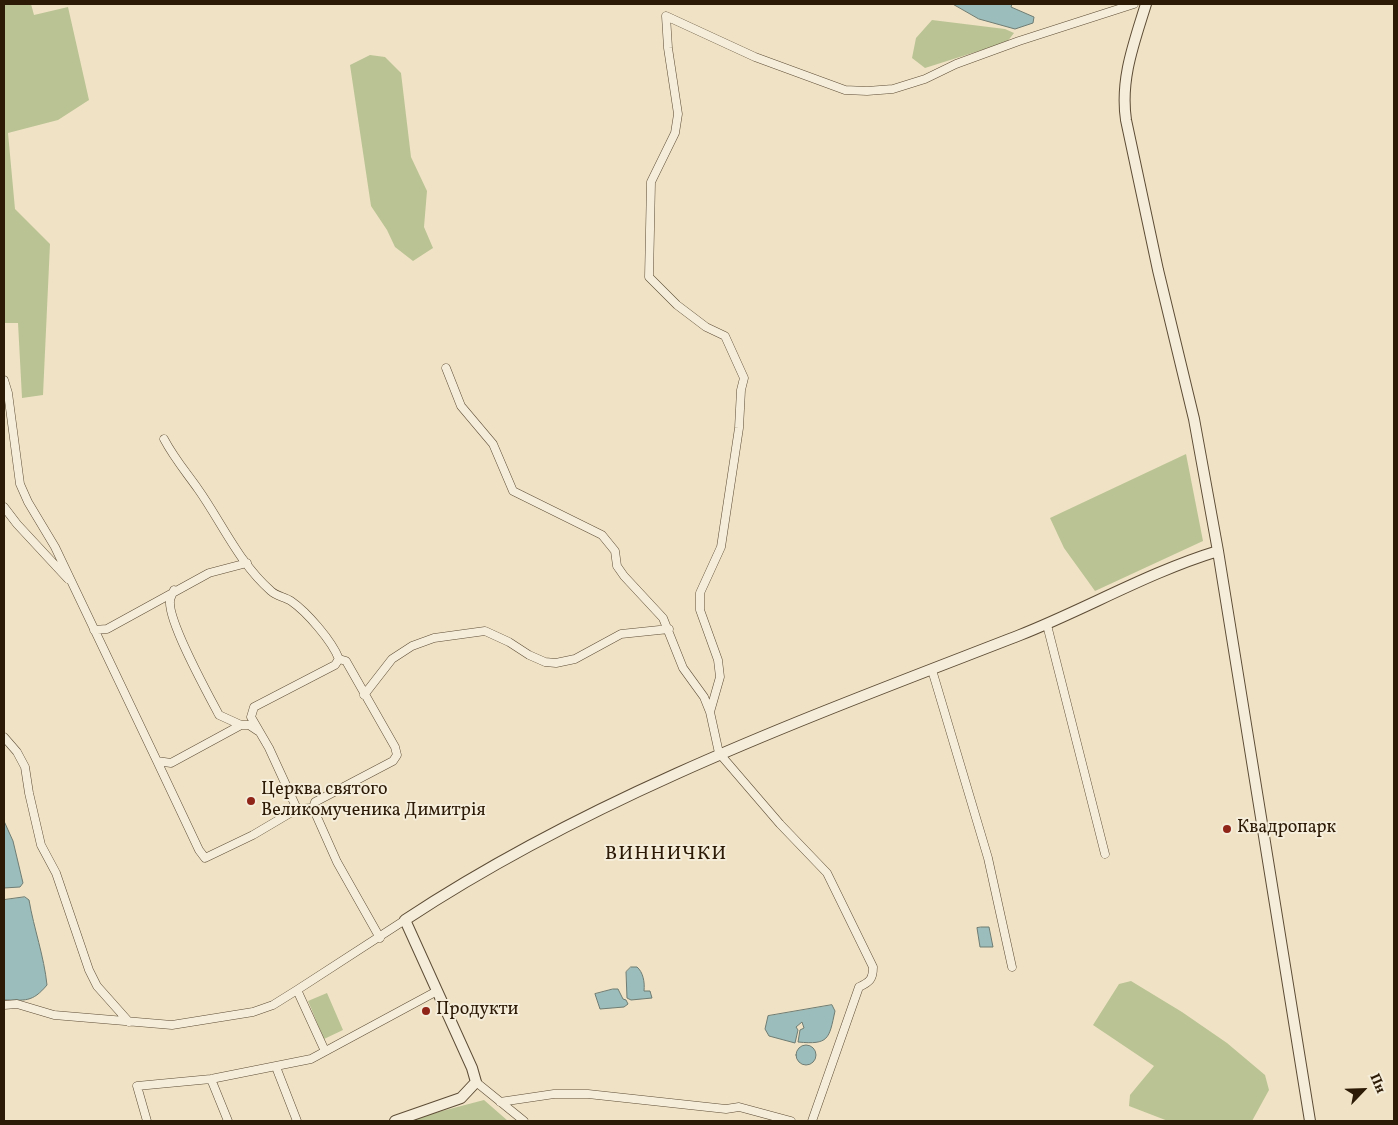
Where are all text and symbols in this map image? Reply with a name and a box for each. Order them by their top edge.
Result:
place label: Церква святого Великомученика Димитрія [261,780,486,822]
marker: Церква святого Великомученика Димитрія [245,795,257,807]
place label: Квадропарк [1237,818,1336,840]
marker: Квадропарк [1221,823,1233,835]
district label: ВИННИЧКИ [604,843,728,867]
place label: Продукти [436,1000,519,1022]
marker: Продукти [420,1005,432,1017]
north arrow [1338,1065,1388,1115]
text: Пн [1364,1071,1390,1097]

